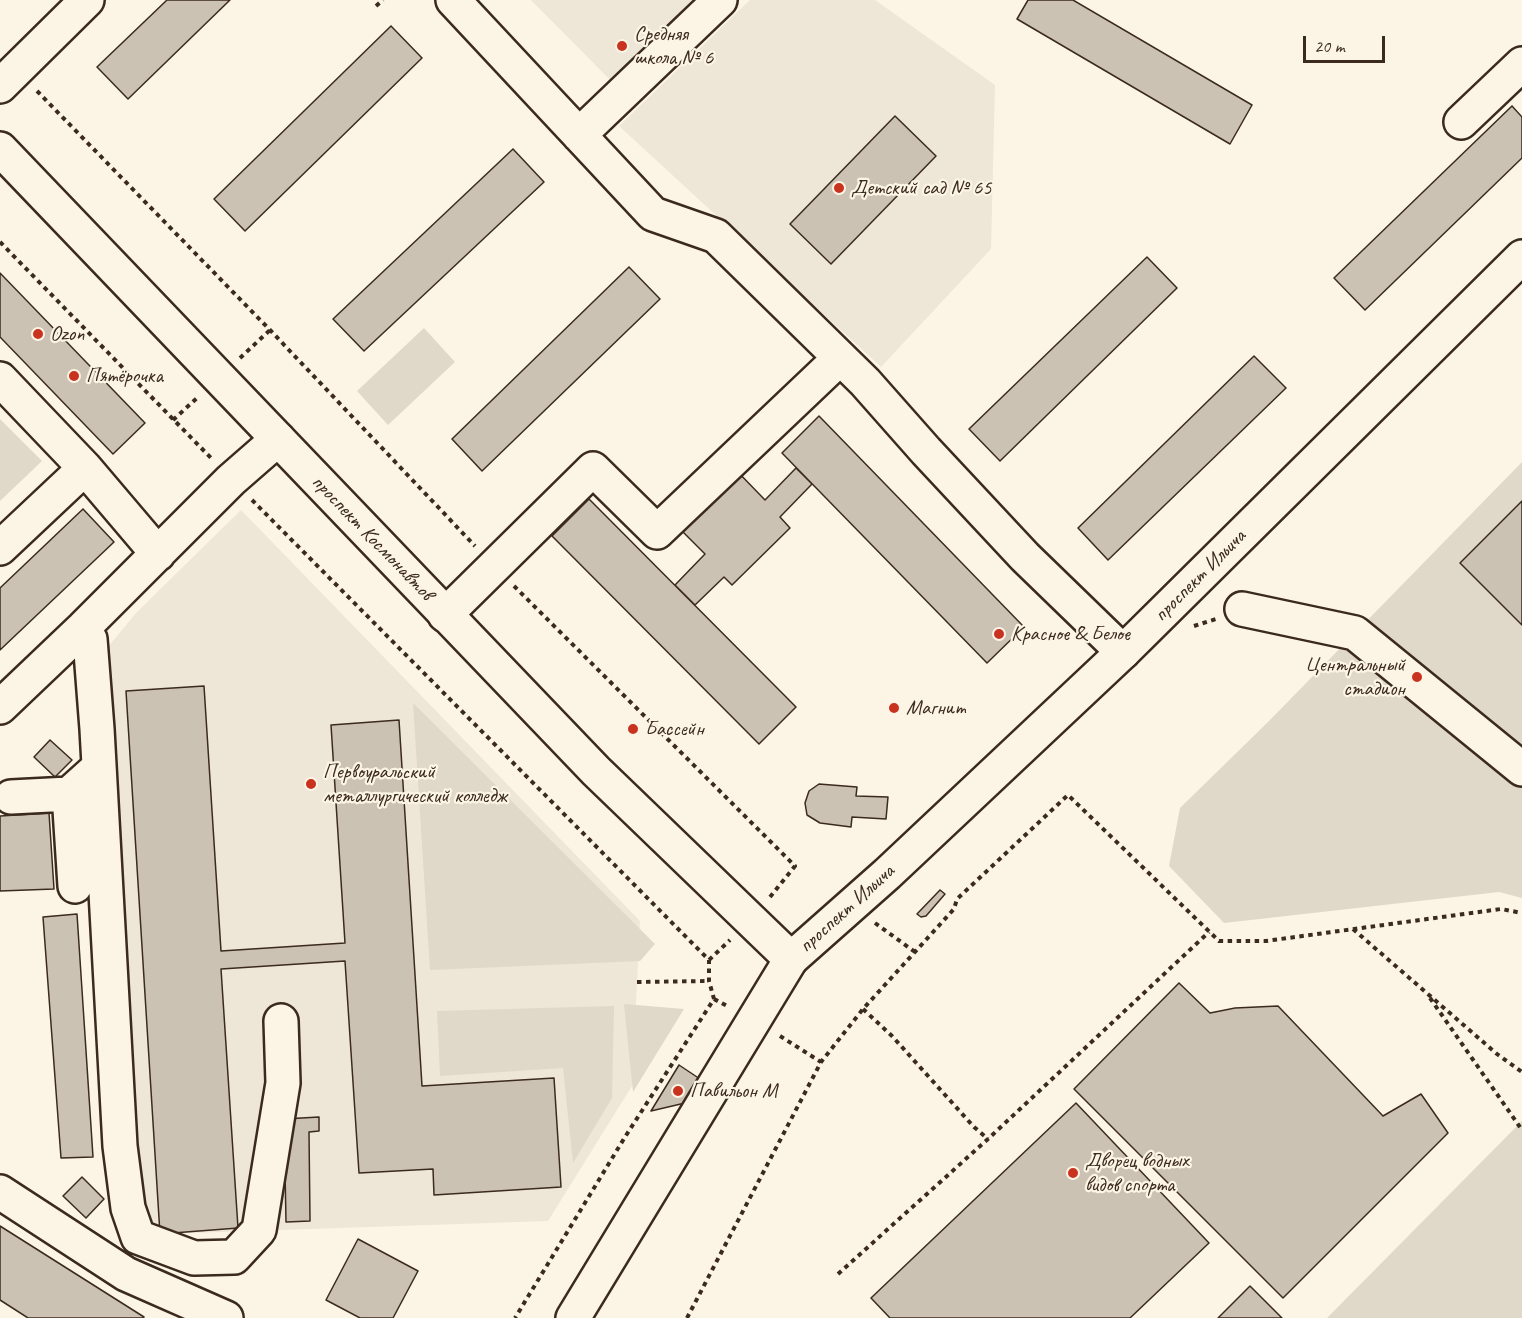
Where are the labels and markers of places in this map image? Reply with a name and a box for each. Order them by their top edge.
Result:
place label: Средняя школа № 6 [634,21,713,71]
marker: Средняя школа № 6 [615,39,629,53]
place label: Детский сад № 65 [851,175,992,201]
marker: Детский сад № 65 [832,181,846,195]
place label: Ozon [50,321,85,347]
marker: Ozon [31,327,45,341]
place label: Пятёрочка [86,363,163,389]
marker: Пятёрочка [67,369,81,383]
place label: Красное & Белое [1011,621,1130,647]
marker: Красное & Белое [992,627,1006,641]
place label: Центральный стадион [1305,652,1405,702]
marker: Центральный стадион [1410,670,1424,684]
place label: Магнит [906,695,966,721]
marker: Магнит [887,701,901,715]
place label: Бассейн [645,716,704,742]
marker: Бассейн [626,722,640,736]
place label: Первоуральский металлургический колледж [323,759,507,809]
marker: Первоуральский металлургический колледж [304,777,318,791]
place label: Павильон М [690,1078,777,1104]
marker: Павильон М [671,1084,685,1098]
place label: Дворец водных видов спорта [1085,1148,1188,1198]
marker: Дворец водных видов спорта [1066,1166,1080,1180]

